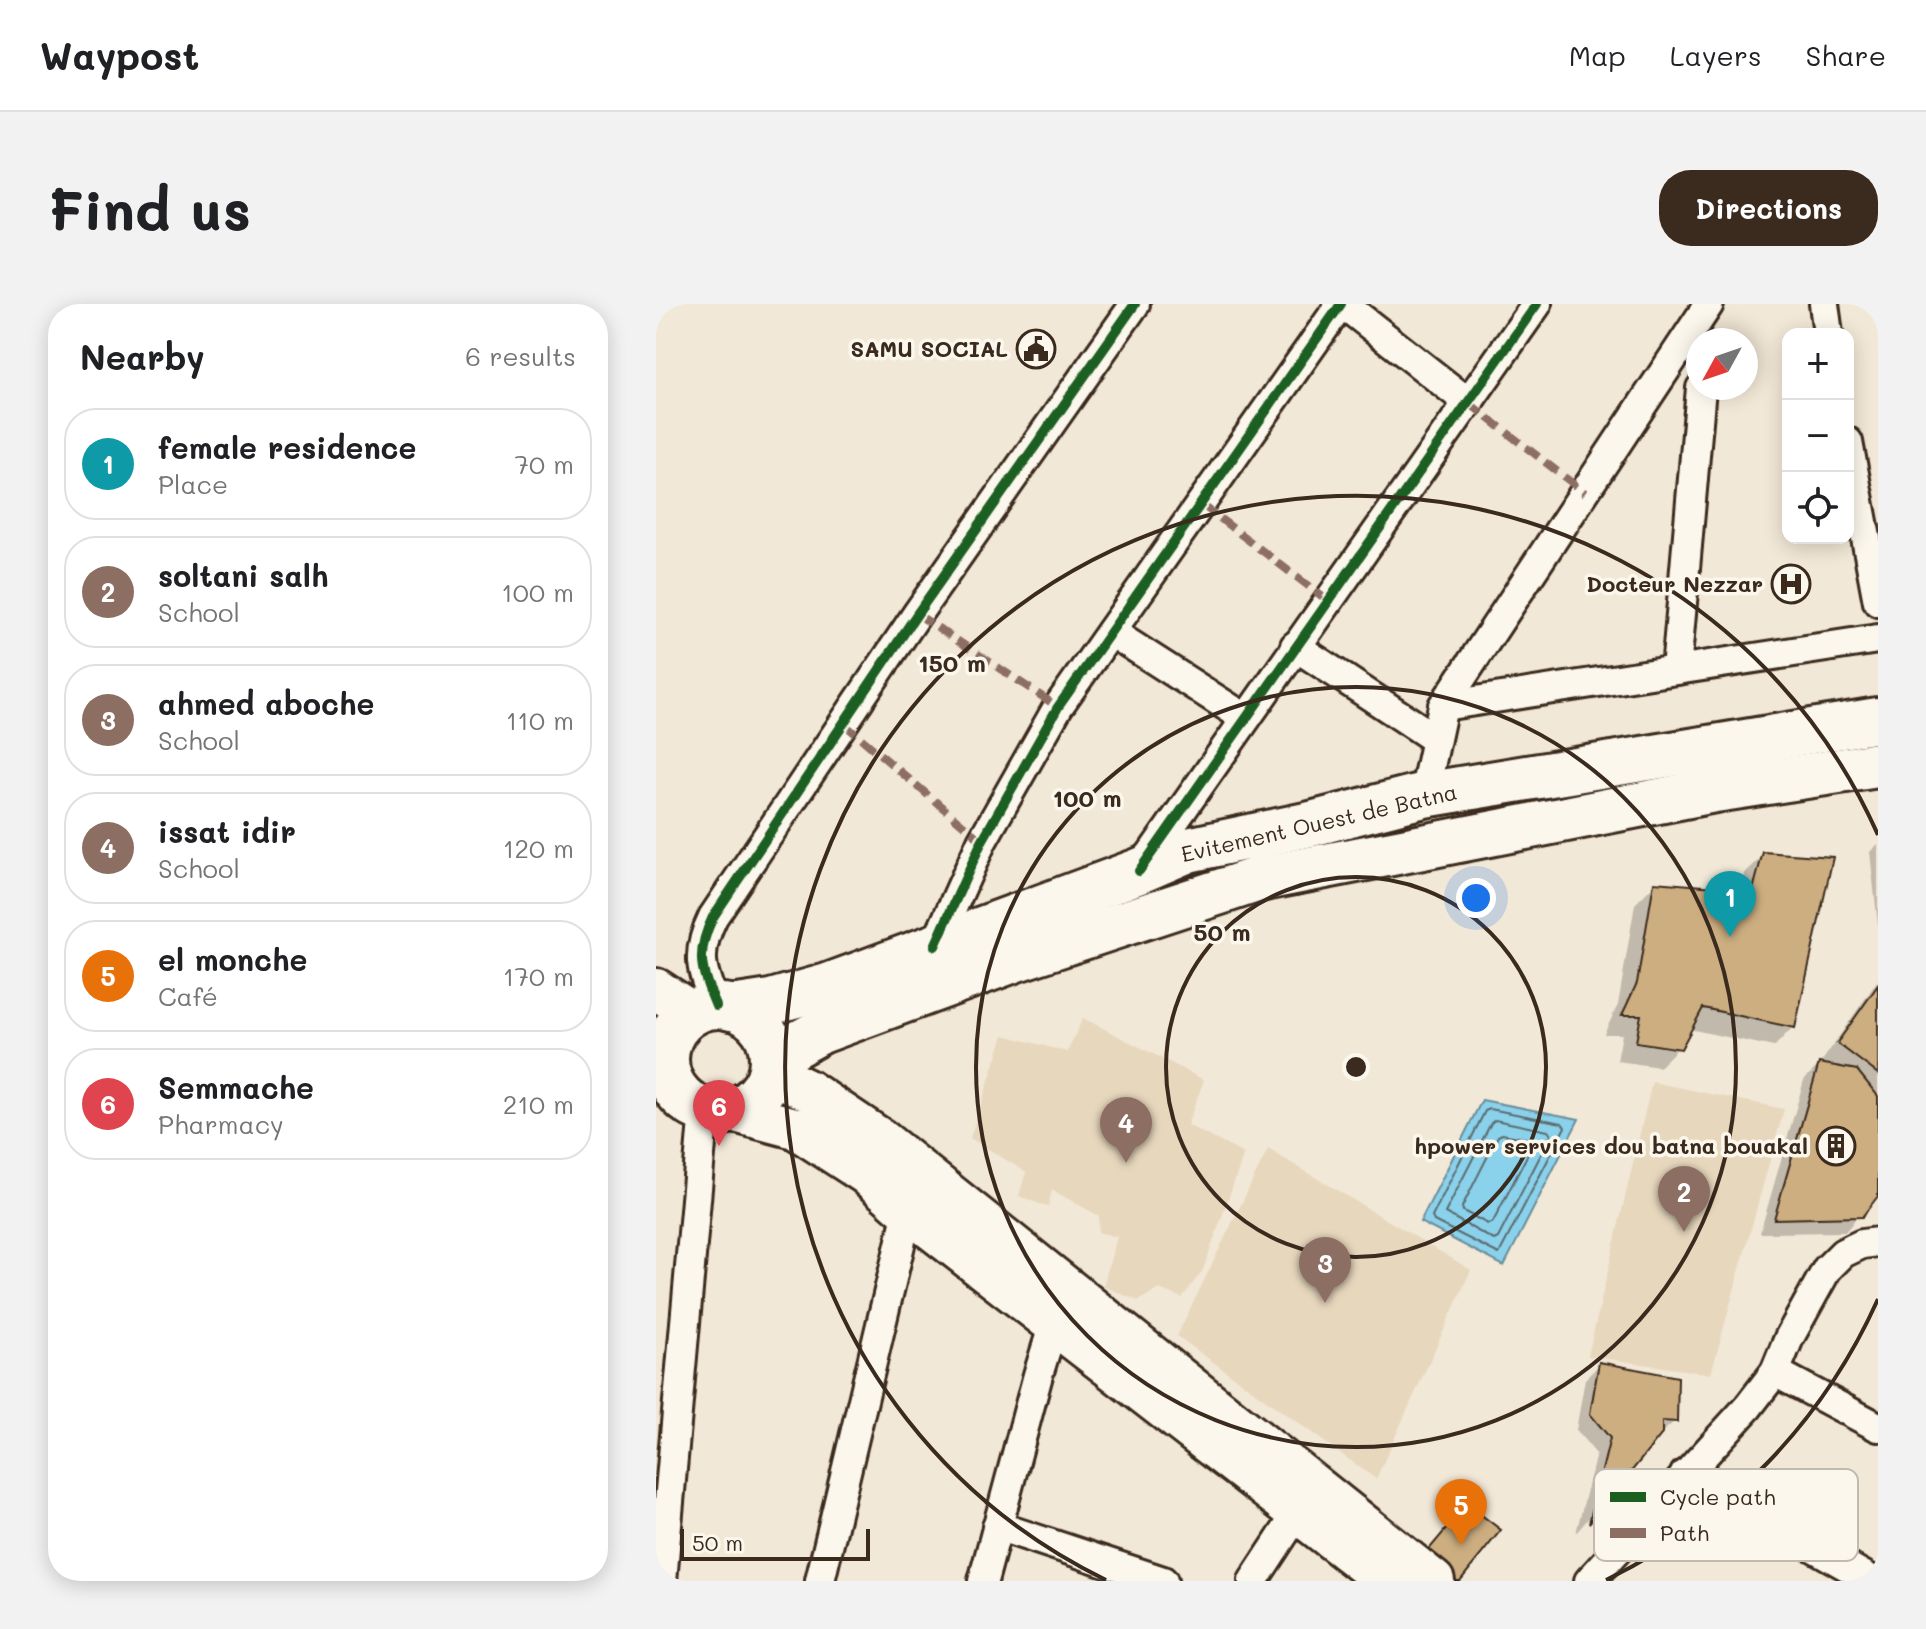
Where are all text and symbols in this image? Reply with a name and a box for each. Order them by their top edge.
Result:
text: Waypost [40,30,199,80]
text: Map [1569,37,1626,73]
text: Layers [1670,37,1762,73]
text: Share [1806,37,1886,73]
button: Directions [1659,170,1878,246]
text: Find us [48,172,251,245]
public building icon: SAMU SOCIAL [1015,328,1057,370]
north arrow [1686,328,1758,400]
map controls [1782,328,1854,544]
button: + [1782,328,1854,400]
text: Nearby [80,334,205,379]
place label: SAMU SOCIAL [850,334,1008,363]
text: 6 results [465,339,576,373]
button: − [1782,400,1854,472]
text: female residence [158,427,416,467]
text: 1 [102,447,114,481]
text: 70 m [514,447,574,481]
text: Place [158,467,228,501]
button: locate [1782,472,1854,544]
text: soltani salh [158,555,328,595]
hospital icon: Docteur Nezzar [1770,563,1812,605]
place label: Docteur Nezzar [1586,569,1763,598]
text: 2 [101,575,115,609]
text: 100 m [501,575,574,609]
text: School [158,595,240,629]
text: 150 m [918,647,986,678]
text: ahmed aboche [158,683,374,723]
text: 3 [100,703,116,737]
text: 110 m [506,703,574,737]
text: School [158,723,240,757]
street label: Evitement Ouest de Batna [1178,777,1460,868]
text: 100 m [1052,782,1122,813]
text: issat idir [158,811,296,851]
text: 4 [100,831,116,865]
text: 120 m [503,831,574,865]
text: School [158,851,240,885]
pin: 1 [1704,871,1756,937]
your location [1456,878,1496,918]
text: 50 m [1193,916,1251,947]
text: el monche [158,939,307,979]
text: 5 [100,959,116,993]
text: 170 m [503,959,574,993]
text: Café [158,979,218,1013]
centre of rings [1342,1053,1370,1081]
text: Semmache [158,1067,314,1107]
pin: 6 [693,1080,745,1146]
text: 6 [100,1087,116,1121]
text: 210 m [503,1087,574,1121]
pin: 4 [1100,1097,1152,1163]
text: Pharmacy [158,1107,284,1141]
building icon: hpower services dou batna bouakal [1815,1125,1857,1167]
place label: hpower services dou batna bouakal [1414,1131,1808,1160]
pin: 2 [1658,1166,1710,1232]
pin: 3 [1299,1237,1351,1303]
legend [1594,1469,1858,1561]
pin: 5 [1435,1479,1487,1545]
text: Cycle path [1660,1482,1776,1511]
text: Path [1660,1518,1709,1547]
scale bar [680,1525,870,1561]
text: 50 m [692,1528,743,1557]

